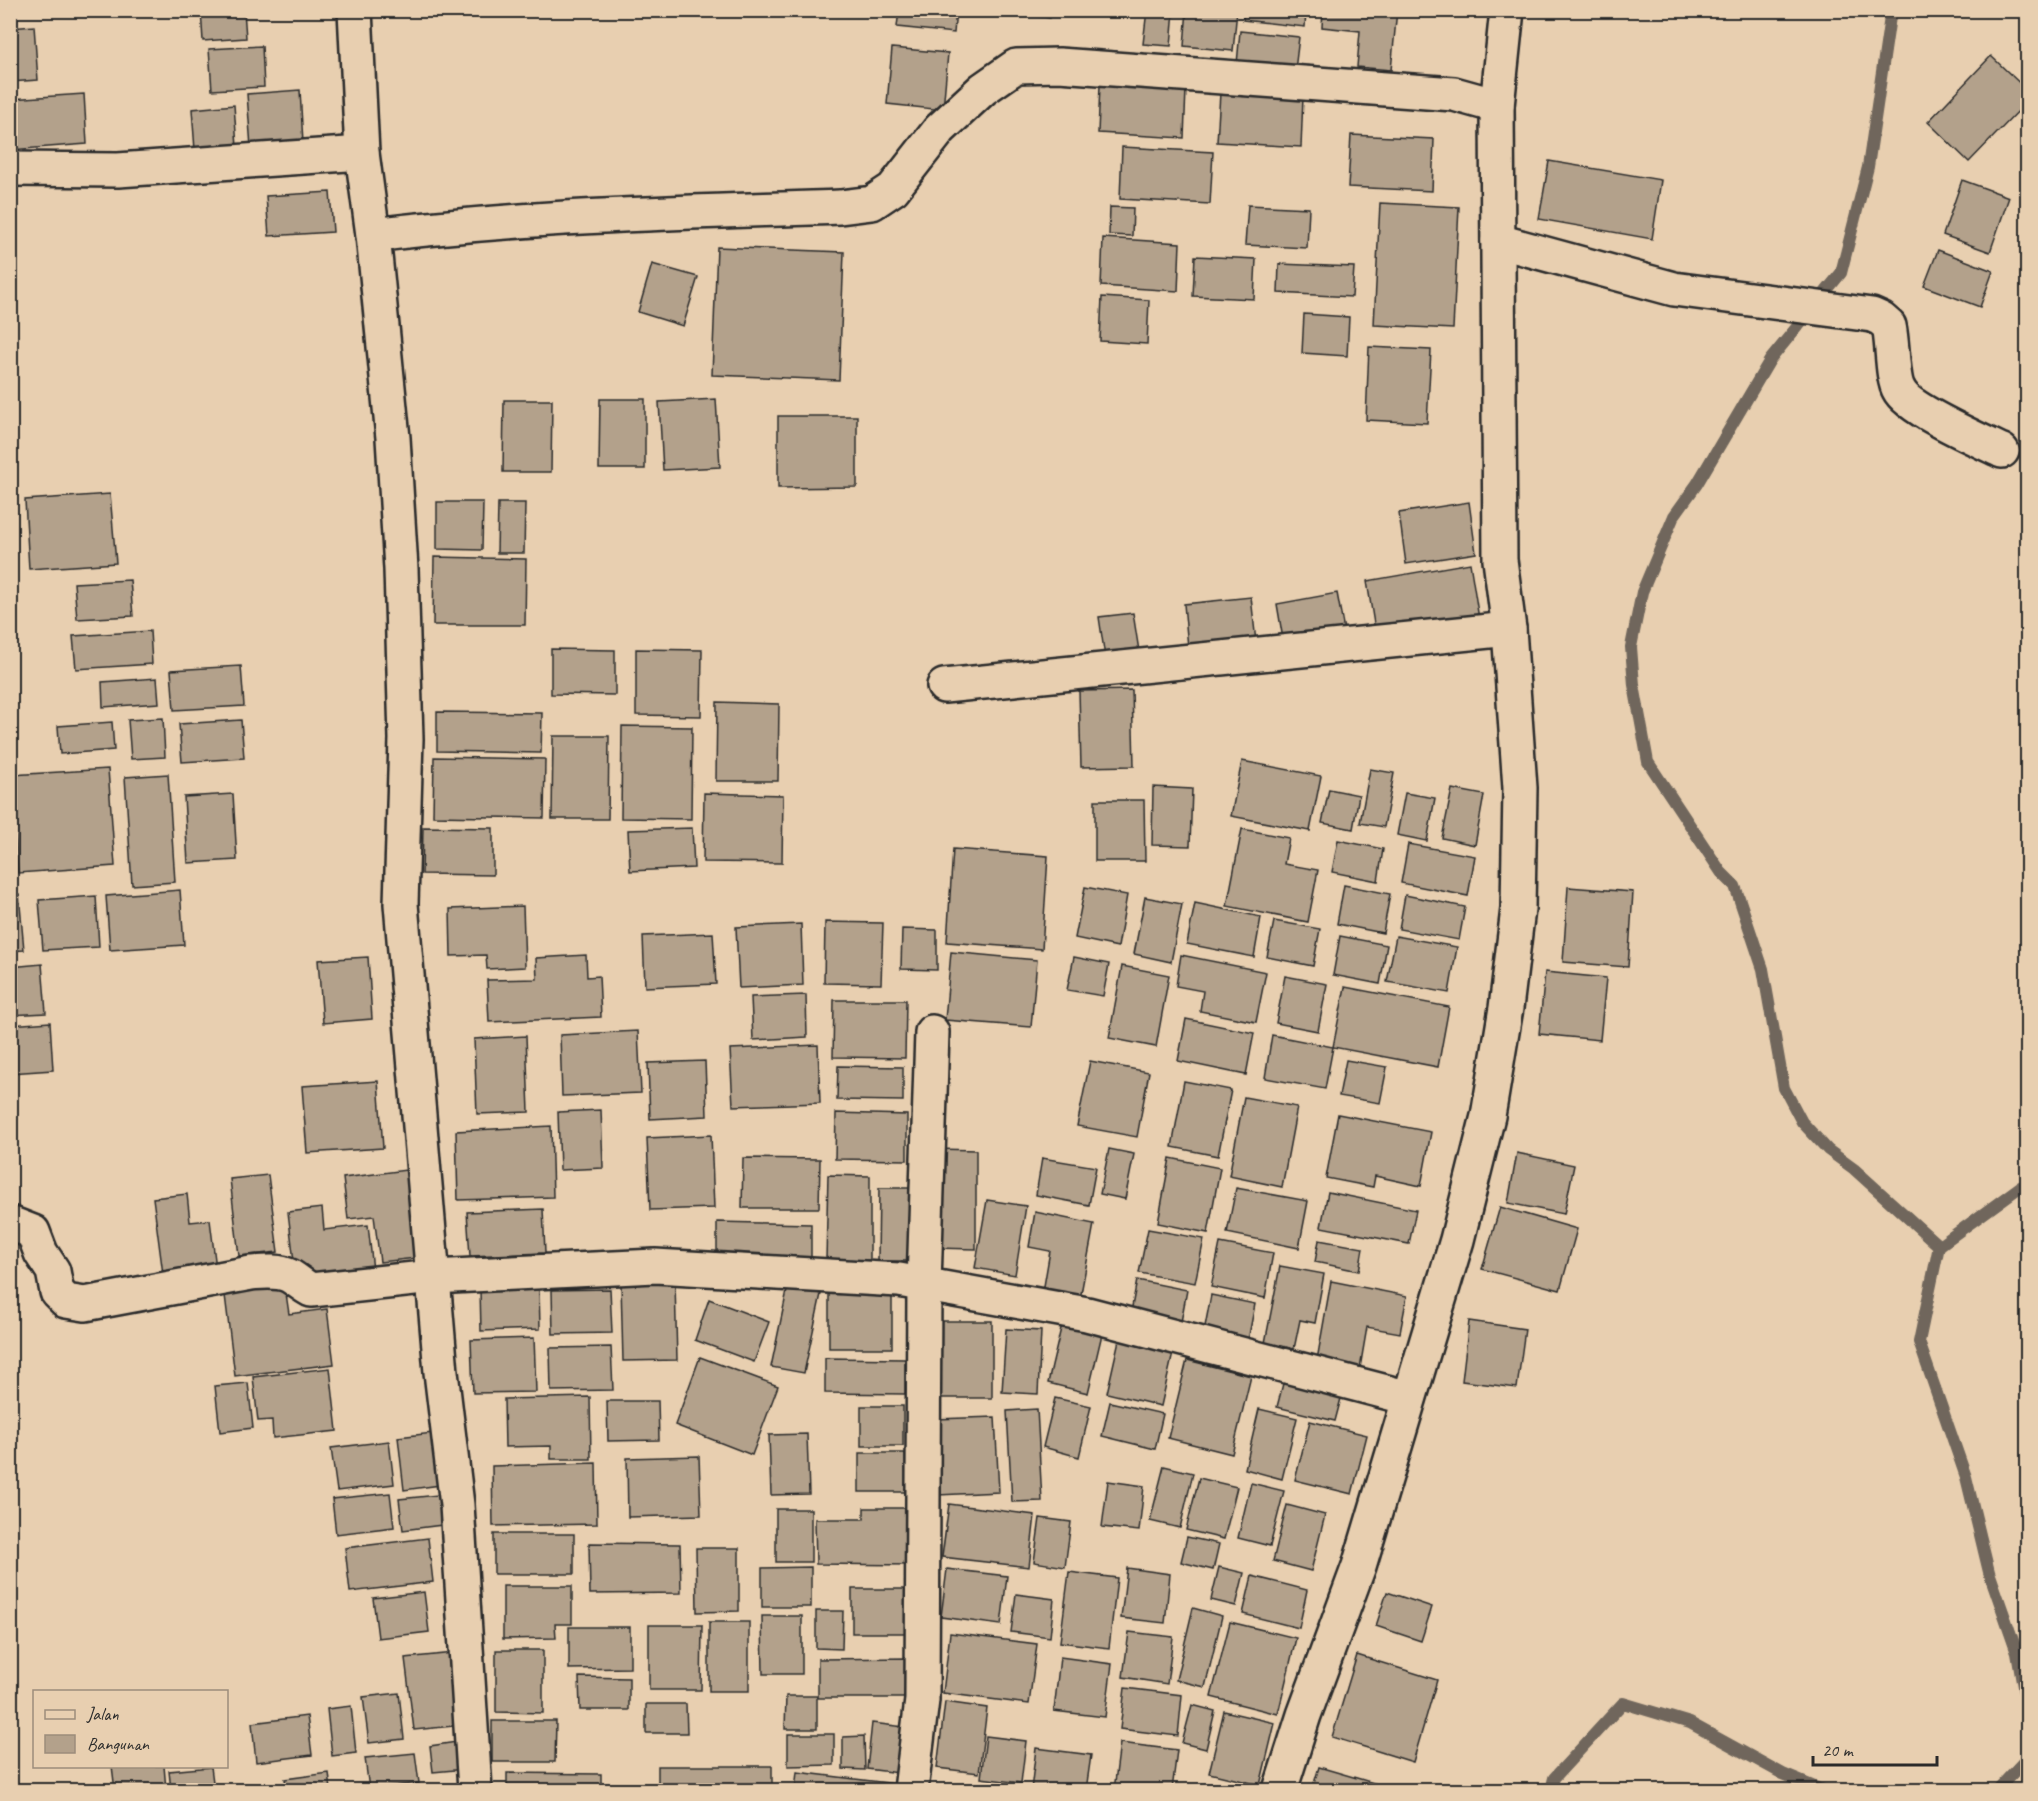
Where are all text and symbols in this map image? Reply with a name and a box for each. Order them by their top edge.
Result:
legend [33,1690,228,1768]
text: Jalan [86,1703,119,1725]
scale bar [1813,1729,1938,1767]
text: Bangunan [87,1733,150,1755]
text: 20 m [1822,1739,1855,1761]

